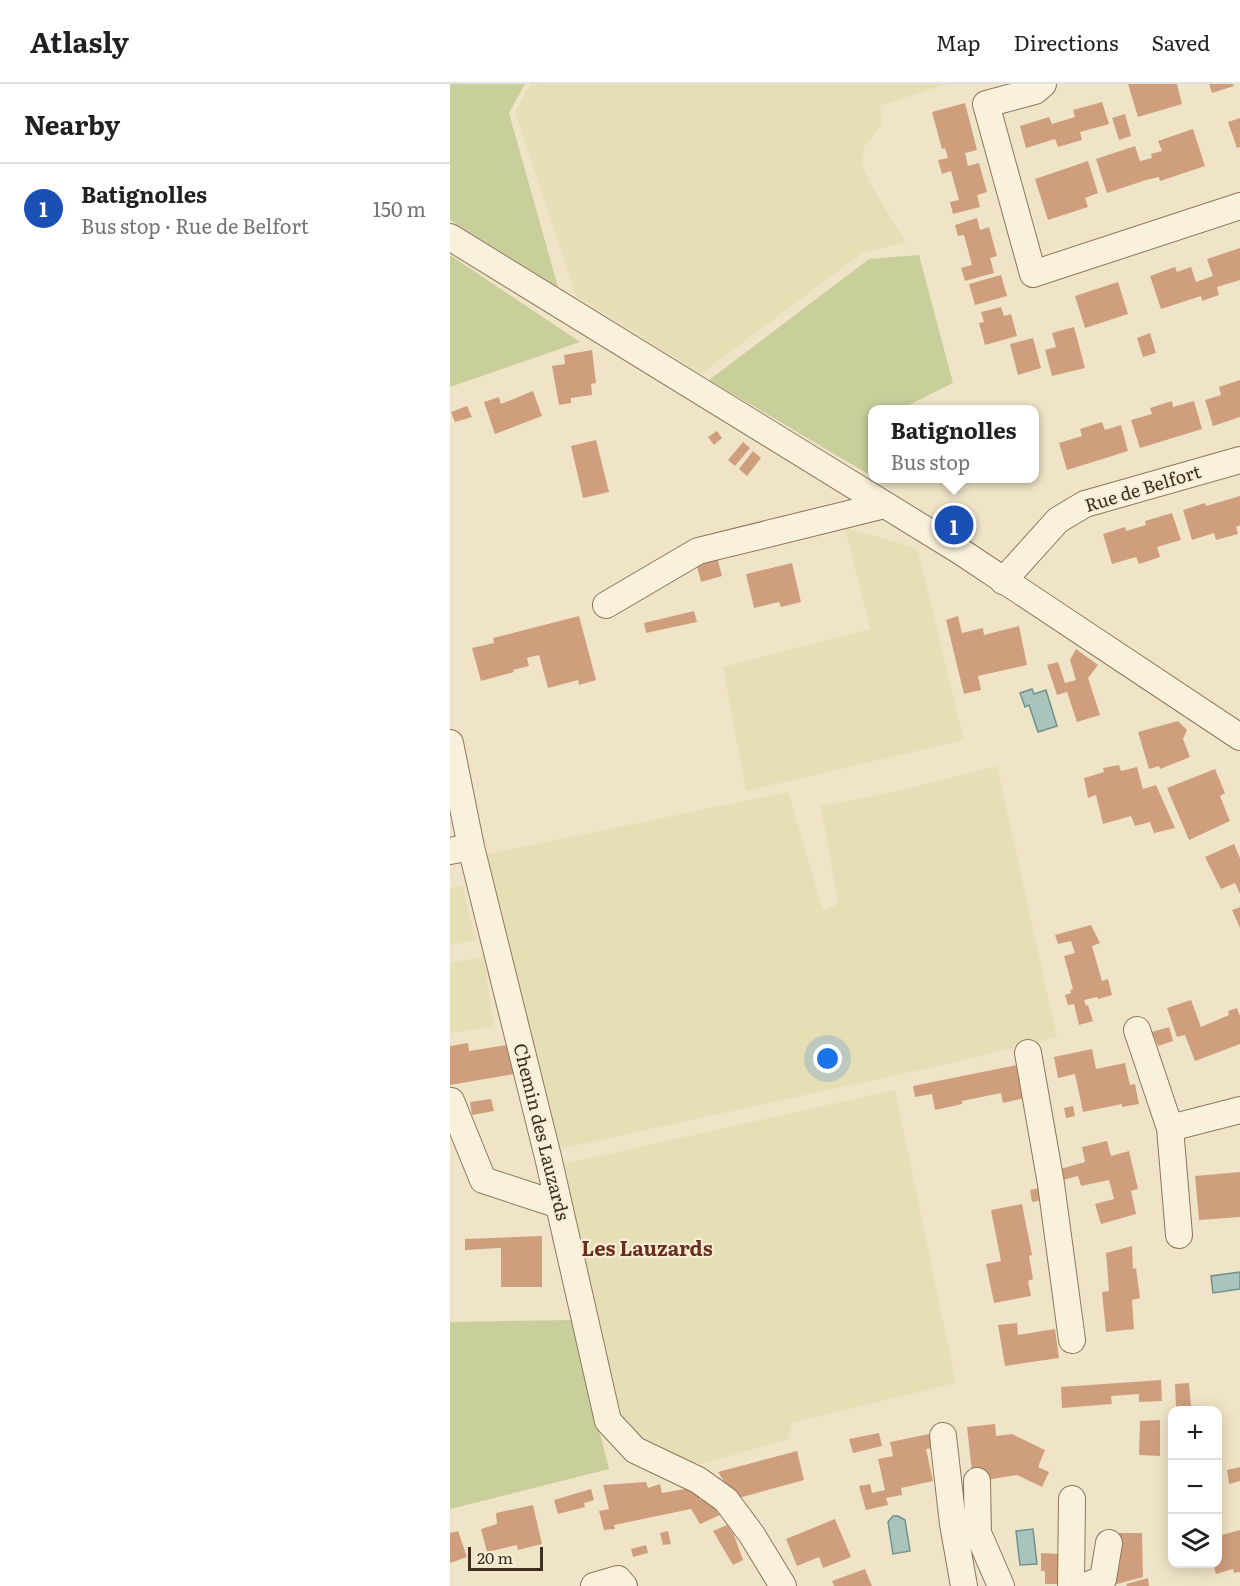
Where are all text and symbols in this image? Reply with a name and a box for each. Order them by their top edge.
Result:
text: Atlasly [30,20,129,62]
text: Map [936,26,981,57]
text: Directions [1014,26,1119,57]
text: Saved [1152,26,1210,57]
text: Nearby [24,104,120,143]
text: Batignolles [81,177,207,210]
text: 1 [39,193,48,223]
text: 150 m [373,193,426,223]
text: Bus stop · Rue de Belfort [81,210,309,240]
popup [868,405,1039,483]
text: Batignolles [890,413,1017,446]
text: Bus stop [890,446,970,476]
street label: Rue de Belfort [1081,457,1205,518]
pin: 1 [934,502,974,548]
street label: Chemin des Lauzards [507,1040,578,1223]
your location [813,1044,842,1073]
district label: Les Lauzards [581,1232,713,1262]
map controls [1168,1406,1222,1568]
button: + [1168,1406,1222,1460]
button: − [1168,1460,1222,1514]
button: layers [1168,1514,1222,1568]
scale bar [468,1544,543,1572]
text: 20 m [477,1545,513,1569]

